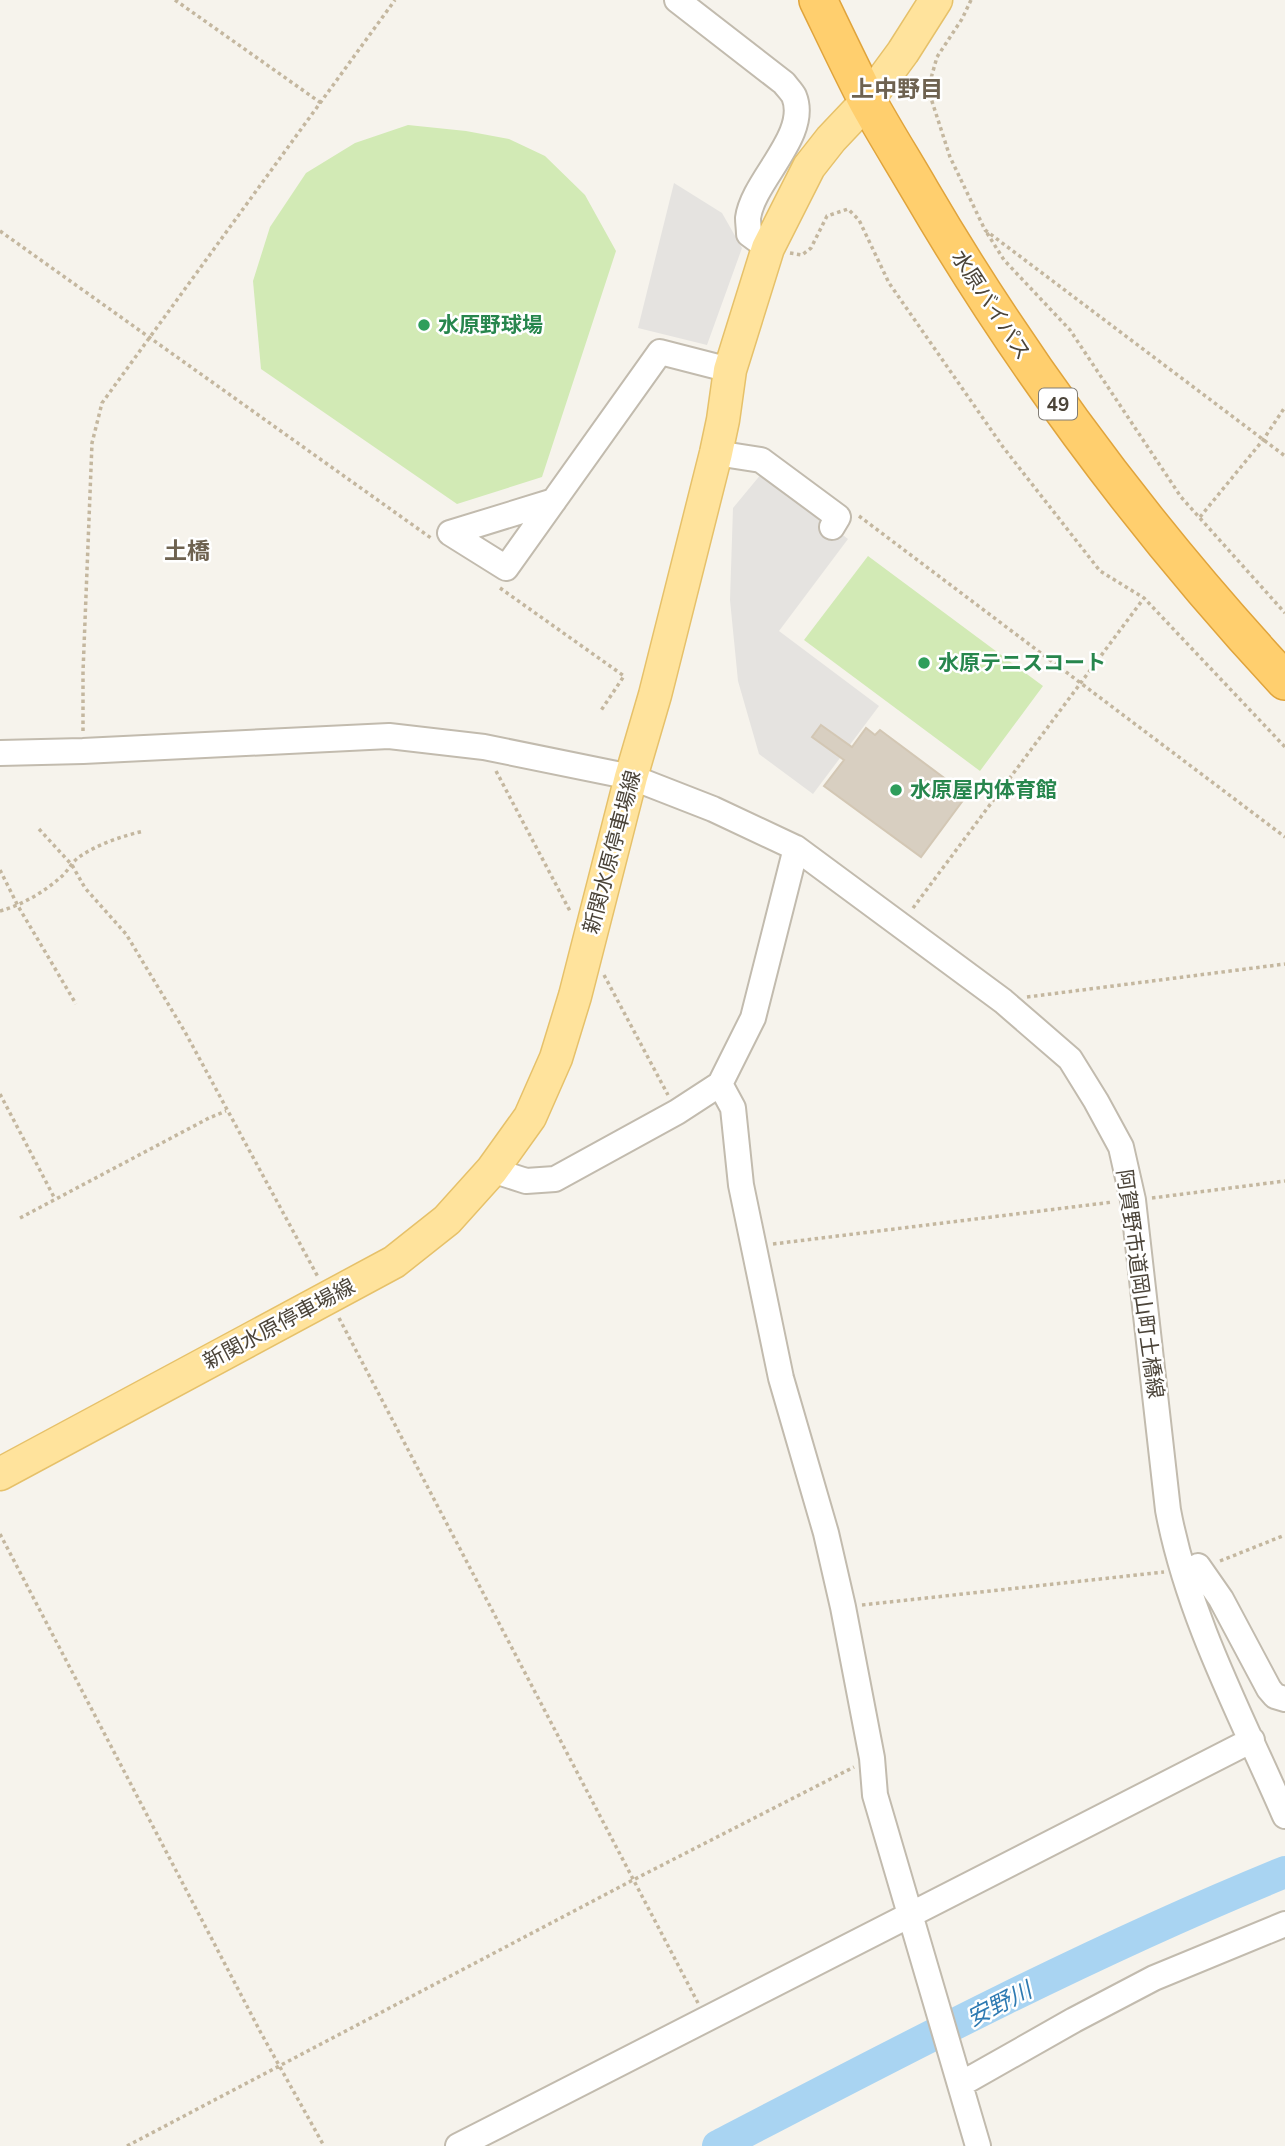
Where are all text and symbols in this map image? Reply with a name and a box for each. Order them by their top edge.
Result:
district label: 上中野目 [851,74,943,105]
street label: 水原バイパス [945,245,1037,365]
place label: 水原野球場 [438,311,543,339]
marker: 水原野球場 [416,317,432,333]
road number: 49 [1039,388,1077,420]
district label: 土橋 [164,536,210,567]
place label: 水原テニスコート [938,649,1106,677]
marker: 水原テニスコート [916,655,932,671]
street label: 新関水原停車場線 [577,767,647,937]
place label: 水原屋内体育館 [910,776,1057,804]
marker: 水原屋内体育館 [888,782,904,798]
street label: 阿賀野市道岡山町土橋線 [1110,1168,1170,1400]
street label: 新関水原停車場線 [198,1272,360,1376]
water label: 安野川 [961,1974,1040,2034]

